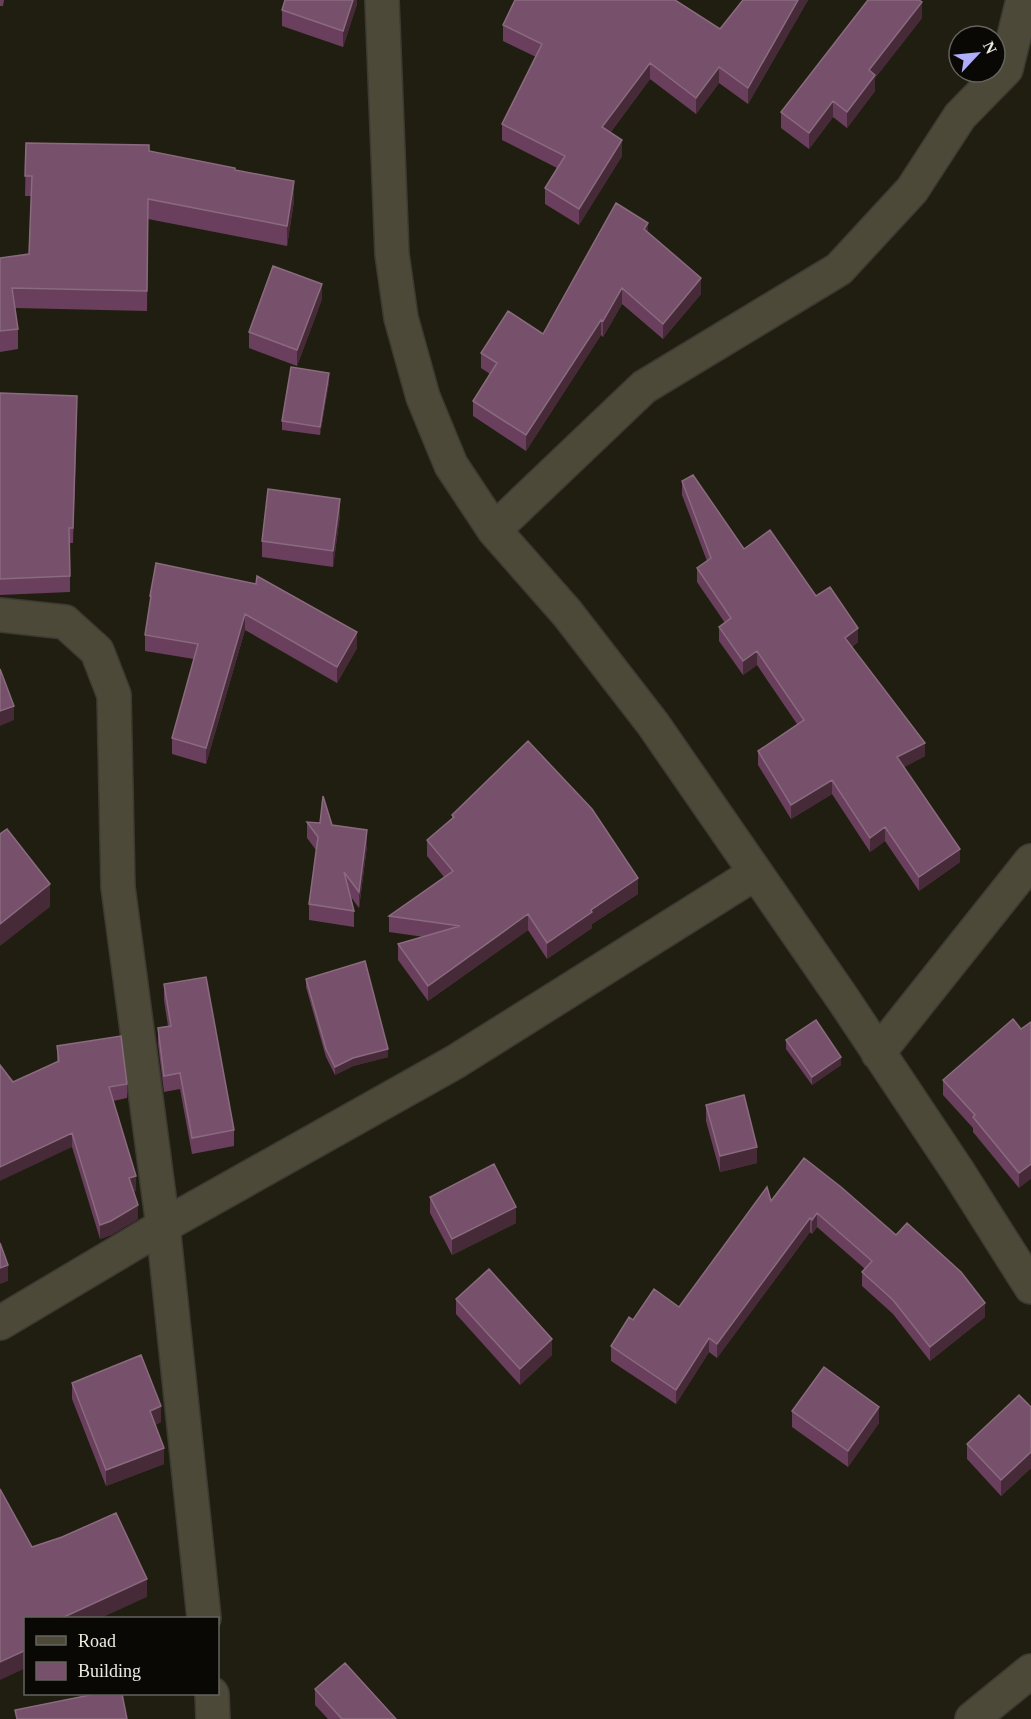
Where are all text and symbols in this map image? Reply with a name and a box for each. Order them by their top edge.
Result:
north arrow [947,24,1007,84]
text: N [980,39,1000,57]
legend [24,1617,219,1695]
text: Road [78,1631,116,1651]
text: Building [78,1661,141,1681]

